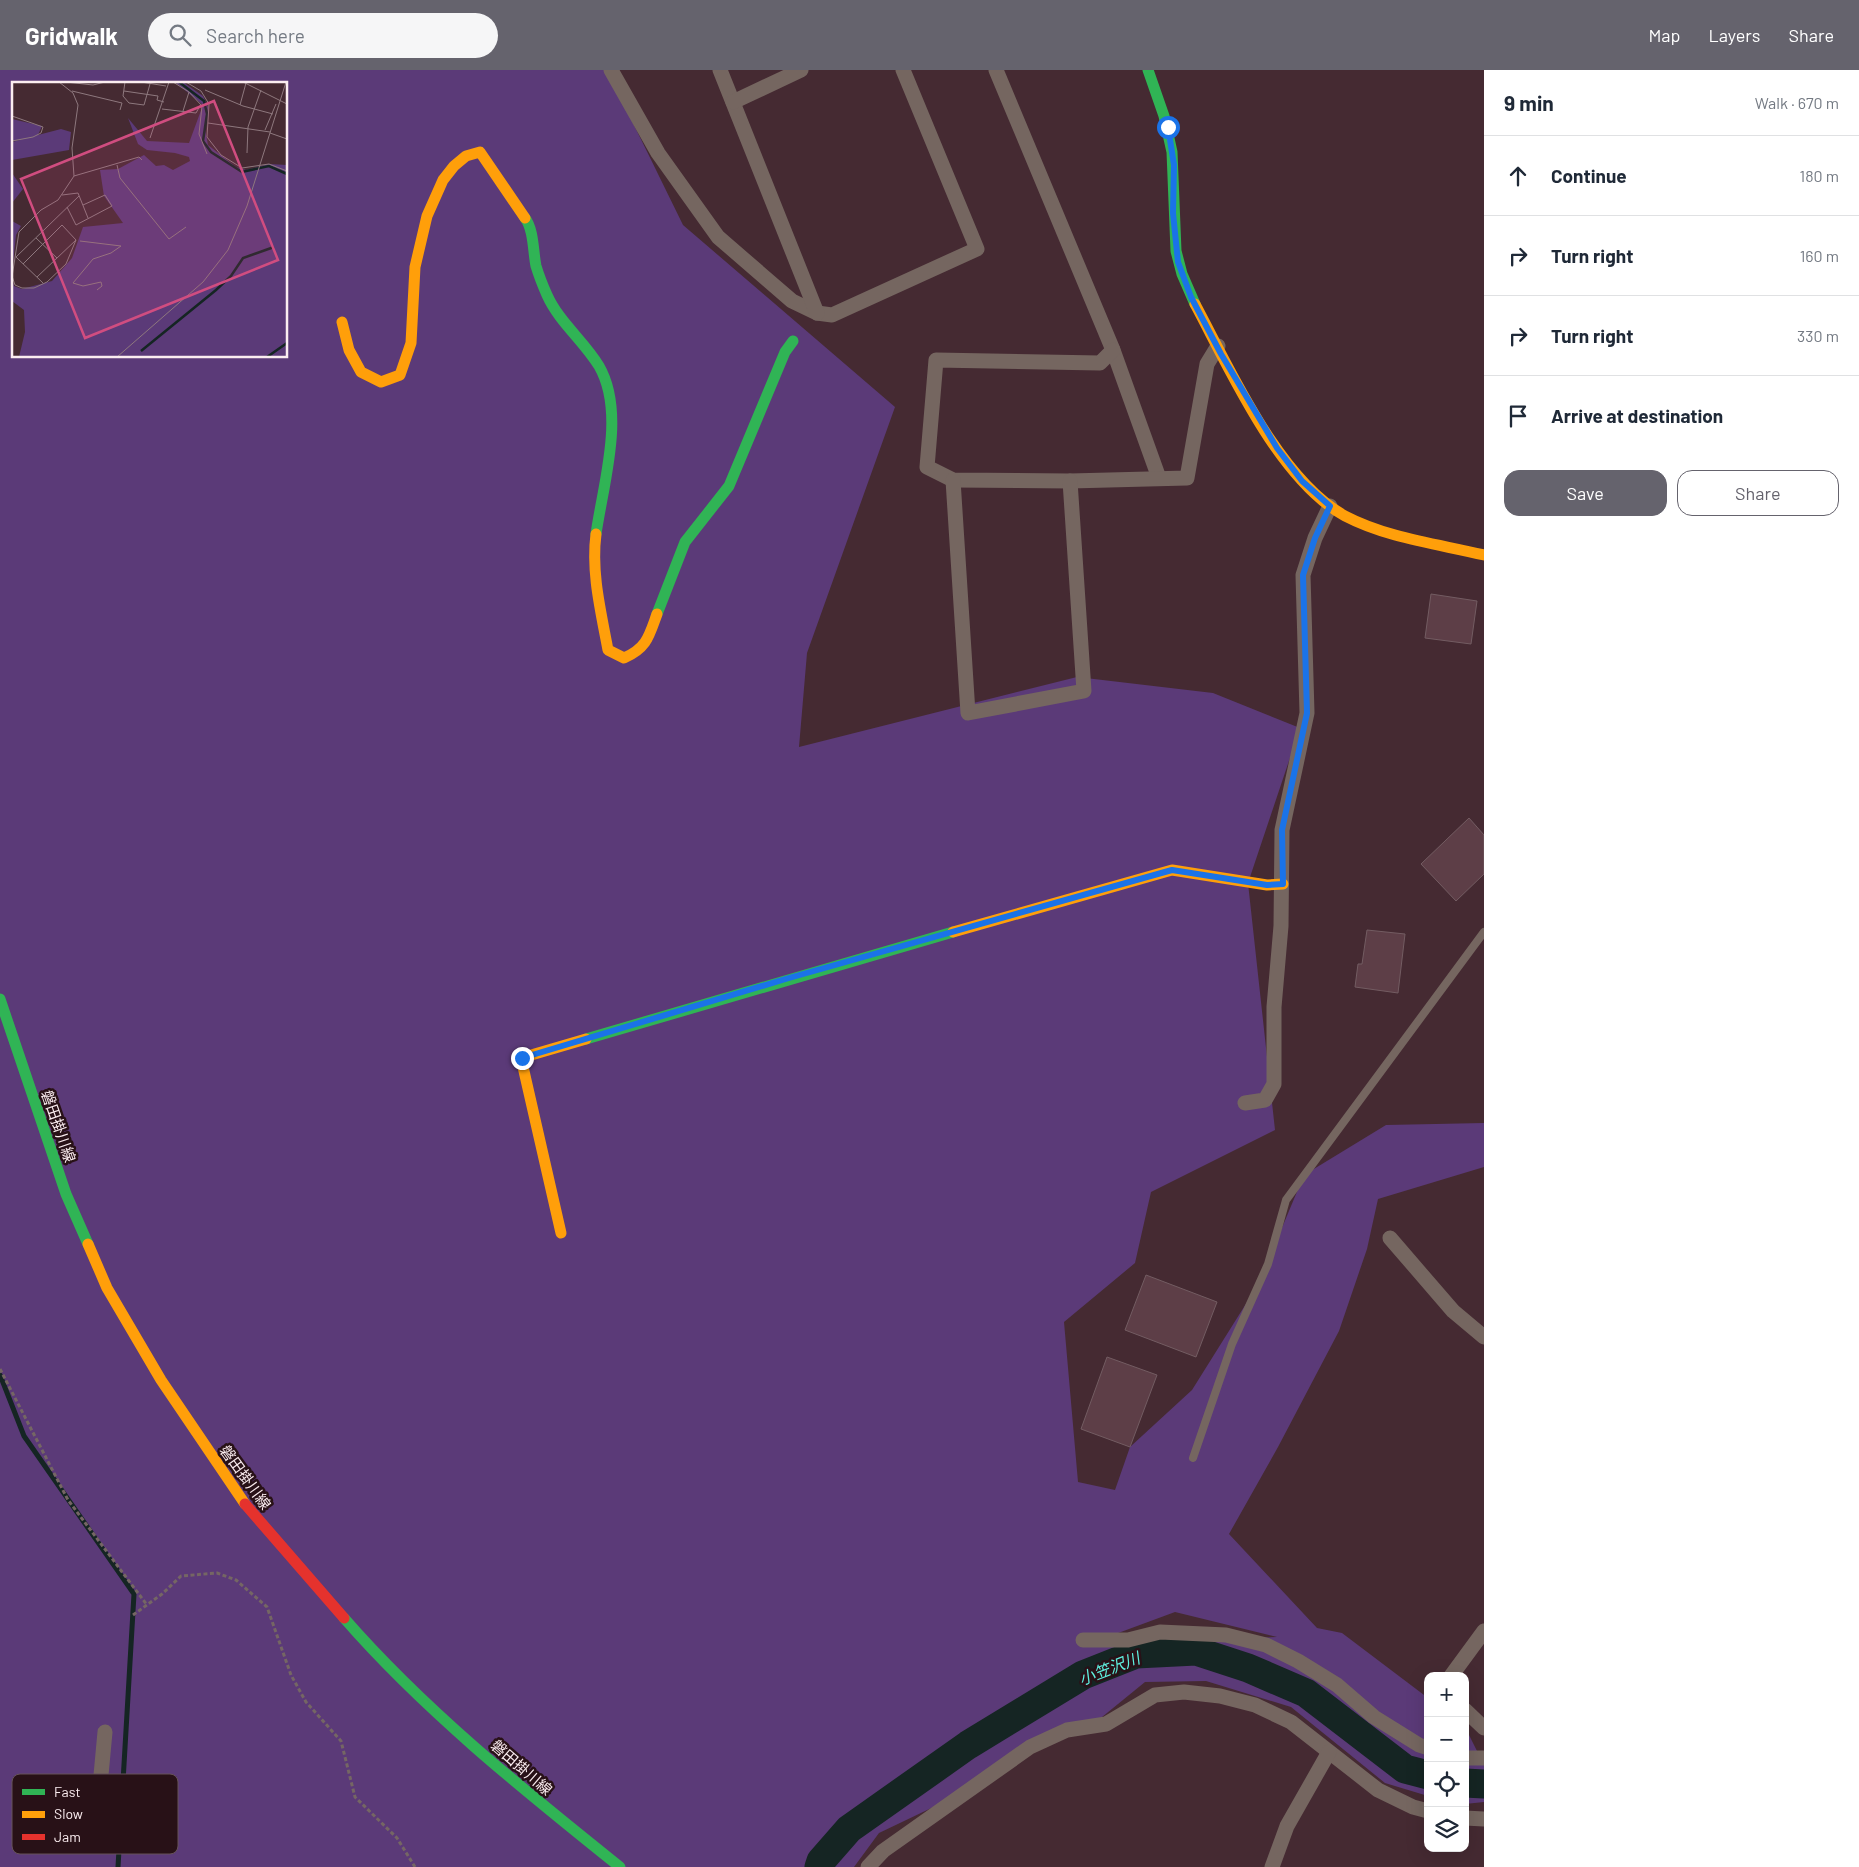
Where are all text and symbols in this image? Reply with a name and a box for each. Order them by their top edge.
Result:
search box [148,13,498,58]
text: Gridwalk [25,21,118,50]
icon: search [166,21,194,49]
text: Search here [206,24,305,47]
text: Map [1648,24,1680,46]
text: Layers [1708,24,1761,46]
text: Share [1789,24,1834,46]
inset map [12,82,288,358]
text: 9 min [1504,90,1554,115]
text: Walk · 670 m [1755,93,1839,112]
route start [1157,116,1180,139]
icon: ahead [1504,162,1532,190]
text: Continue [1551,164,1627,187]
text: 180 m [1800,166,1839,185]
icon: right [1504,242,1532,270]
text: Turn right [1551,244,1633,267]
text: 160 m [1800,246,1839,265]
icon: right [1504,322,1532,350]
text: Turn right [1551,324,1633,347]
text: 330 m [1797,326,1839,345]
icon: arrive [1504,402,1532,430]
text: Arrive at destination [1551,404,1723,427]
button: Save [1504,470,1667,516]
button: Share [1677,470,1839,516]
route end [511,1047,534,1070]
street label: 磐田掛川線 [38,1088,80,1164]
street label: 磐田掛川線 [217,1441,275,1513]
water label: 小笠沢川 [1076,1647,1144,1688]
map controls [1424,1672,1469,1852]
button: + [1424,1672,1469,1717]
button: − [1424,1717,1469,1762]
street label: 磐田掛川線 [488,1736,556,1798]
button: locate [1424,1762,1469,1807]
legend [12,1774,178,1854]
text: Fast [54,1783,80,1800]
text: Slow [54,1805,83,1822]
button: layers [1424,1807,1469,1852]
text: Jam [54,1828,81,1845]

